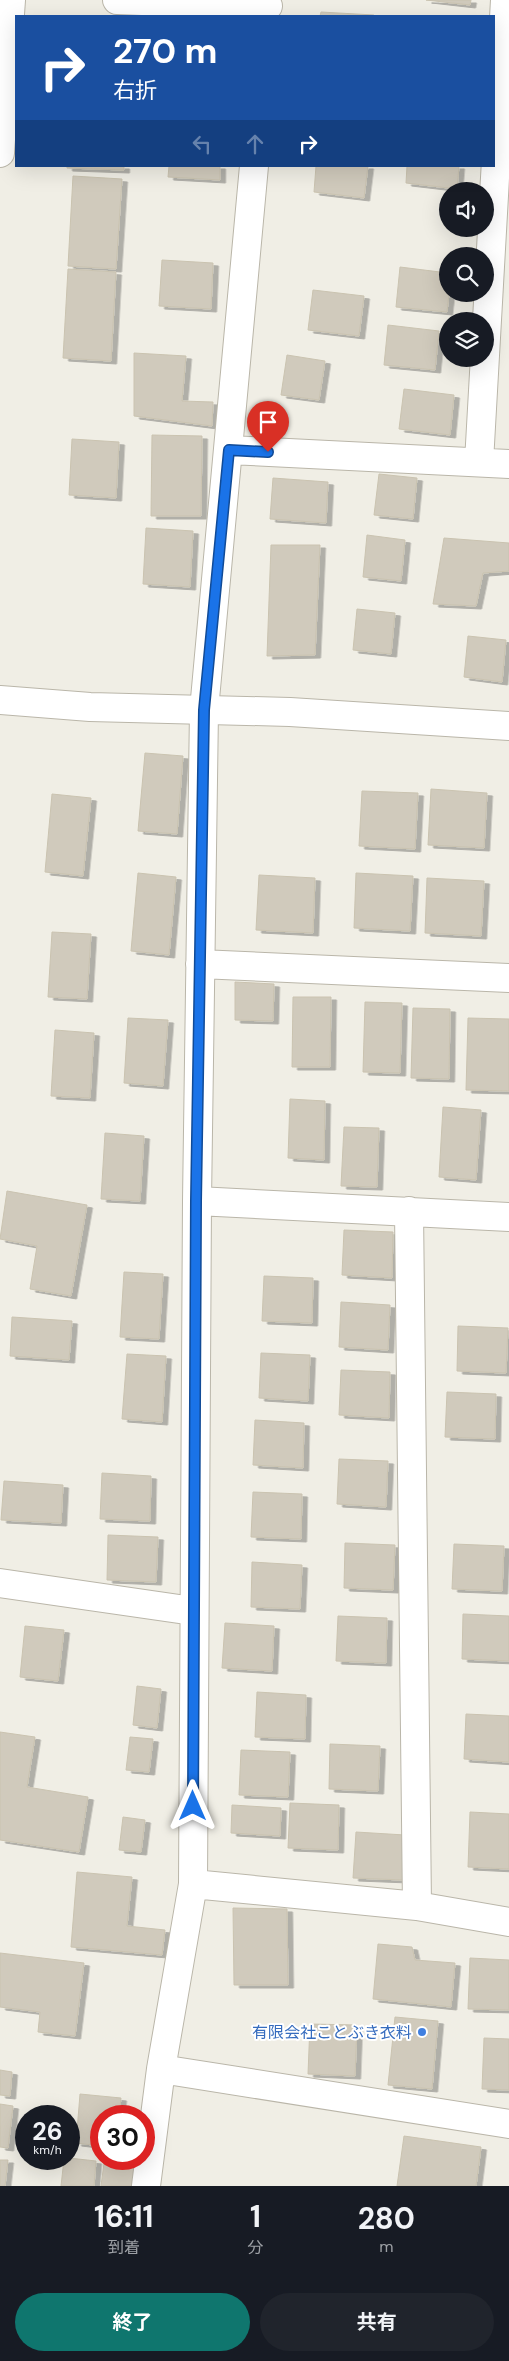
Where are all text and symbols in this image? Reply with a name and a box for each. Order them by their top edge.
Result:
text: 270 m [113,28,217,74]
icon: right [30,35,95,100]
text: 右折 [113,76,157,105]
icon: left [188,130,216,158]
icon: ahead [241,130,269,158]
icon: right [294,130,322,158]
map controls [439,182,494,367]
button: sound [439,182,494,237]
button: search [439,247,494,302]
button: layers [439,312,494,367]
pin [247,401,289,452]
icon: arrive [254,408,282,436]
position arrow [166,1779,218,1831]
place label: 有限会社ことぶき衣料 [252,2022,412,2043]
marker: 有限会社ことぶき衣料 [416,2026,428,2038]
speed limit sign: 30 [90,2105,155,2170]
text: 26 [32,2115,63,2148]
text: km/h [33,2142,62,2158]
text: 16:11 [94,2197,153,2236]
text: 1 [250,2197,261,2236]
text: 280 [358,2199,415,2238]
text: m [379,2236,393,2257]
text: 到着 [108,2237,140,2258]
text: 分 [248,2237,264,2258]
button: 終了 [15,2293,250,2351]
button: 共有 [260,2293,494,2351]

